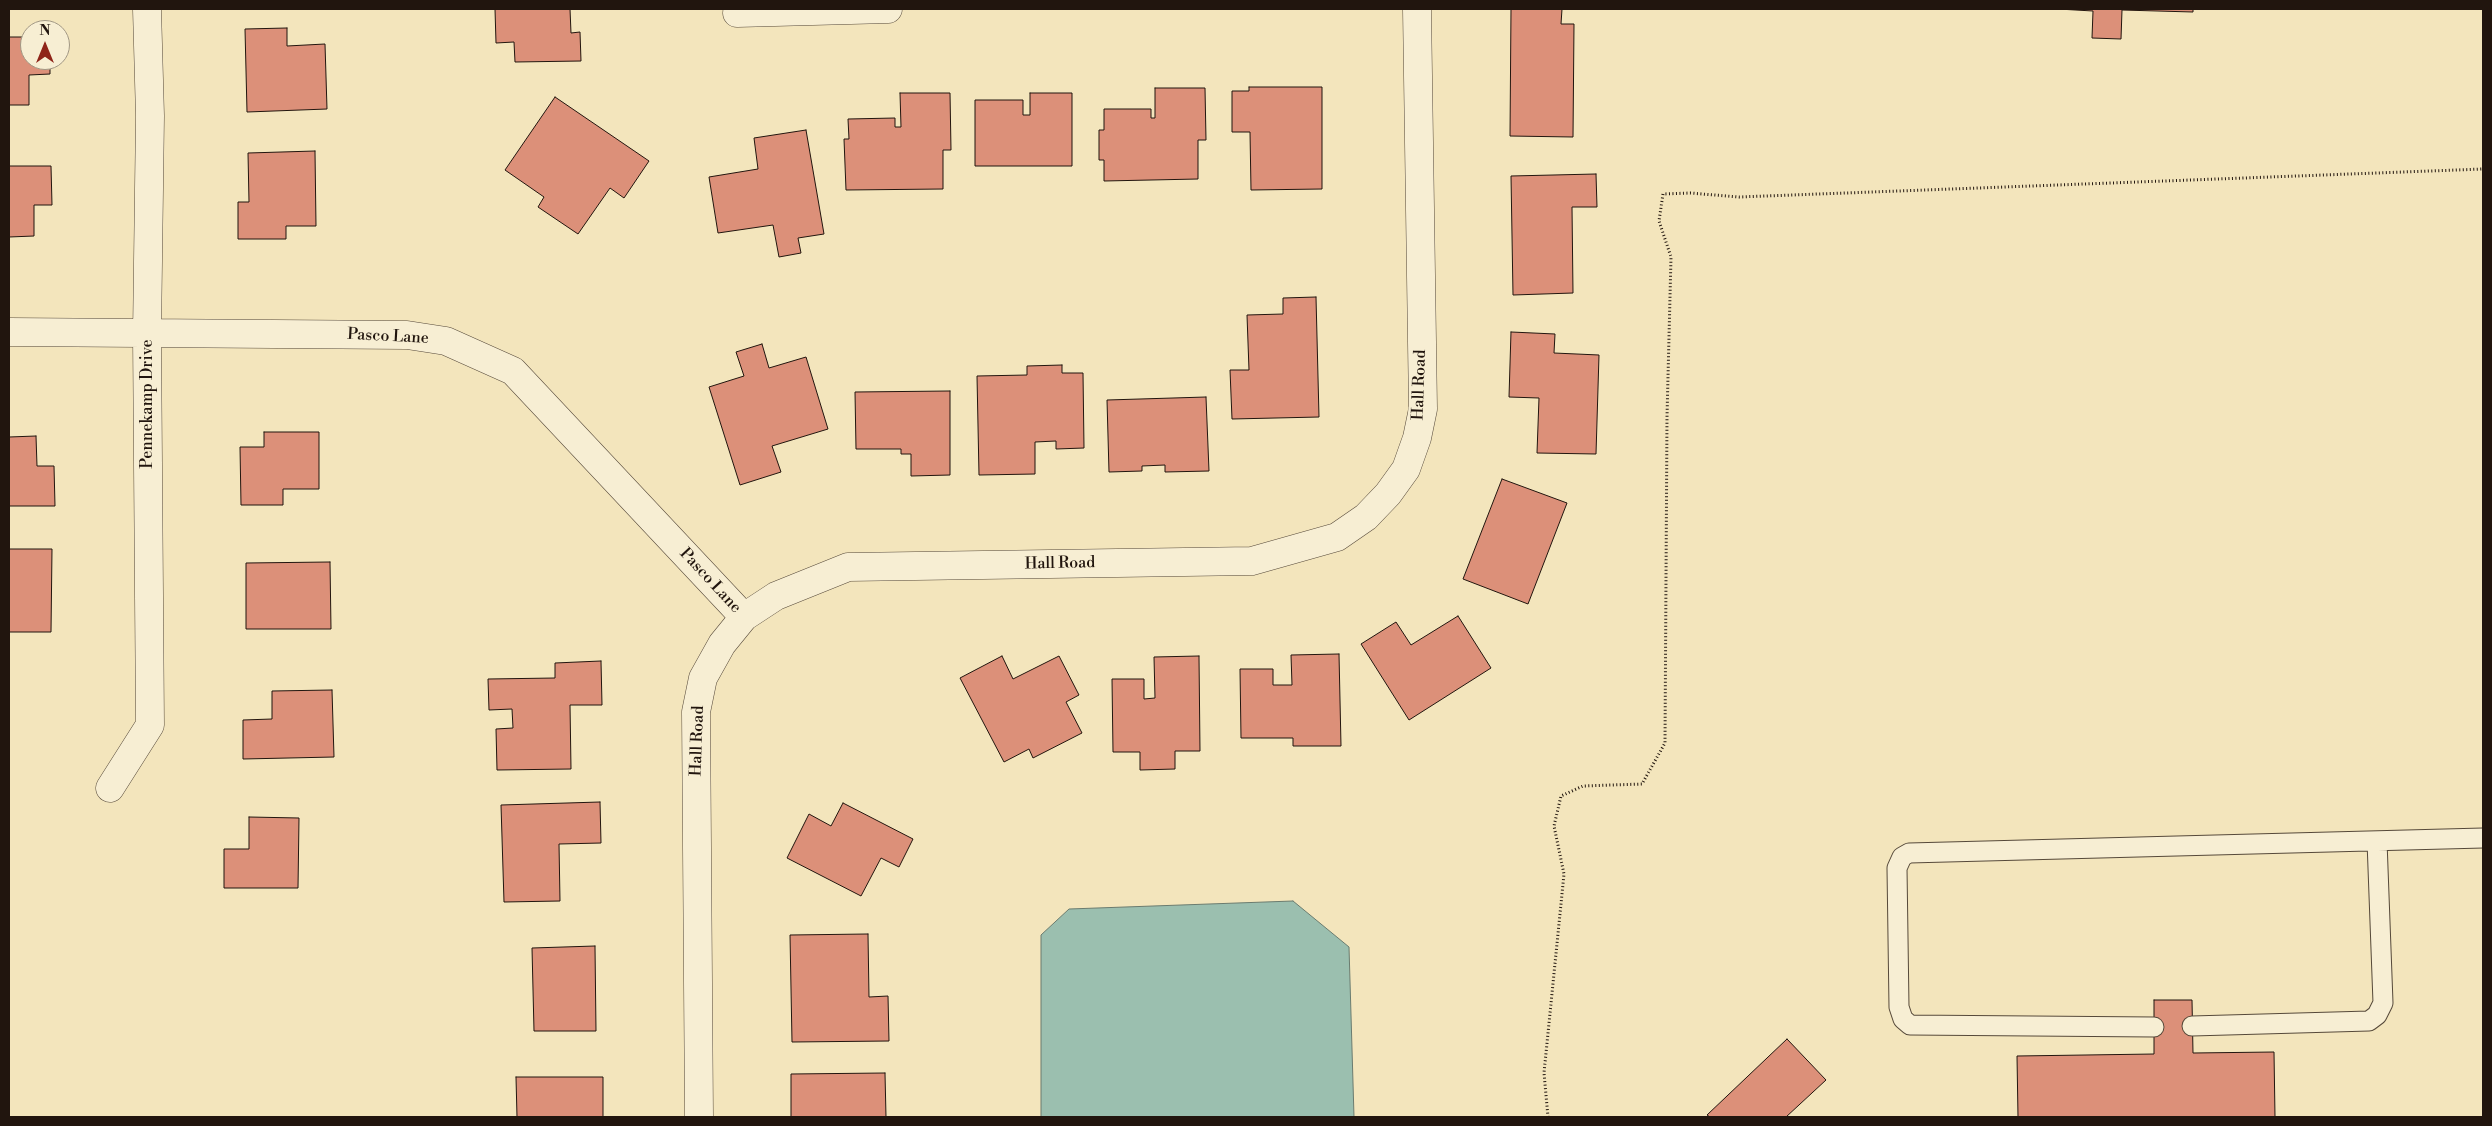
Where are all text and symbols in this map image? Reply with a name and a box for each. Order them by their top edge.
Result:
north arrow [20,20,70,70]
text: N [39,22,51,40]
street label: Pasco Lane [347,325,429,349]
street label: Pennekamp Drive [138,339,158,469]
street label: Hall Road [1409,349,1431,421]
street label: Pasco Lane [675,545,745,617]
street label: Hall Road [1024,554,1096,574]
street label: Hall Road [687,705,709,777]

